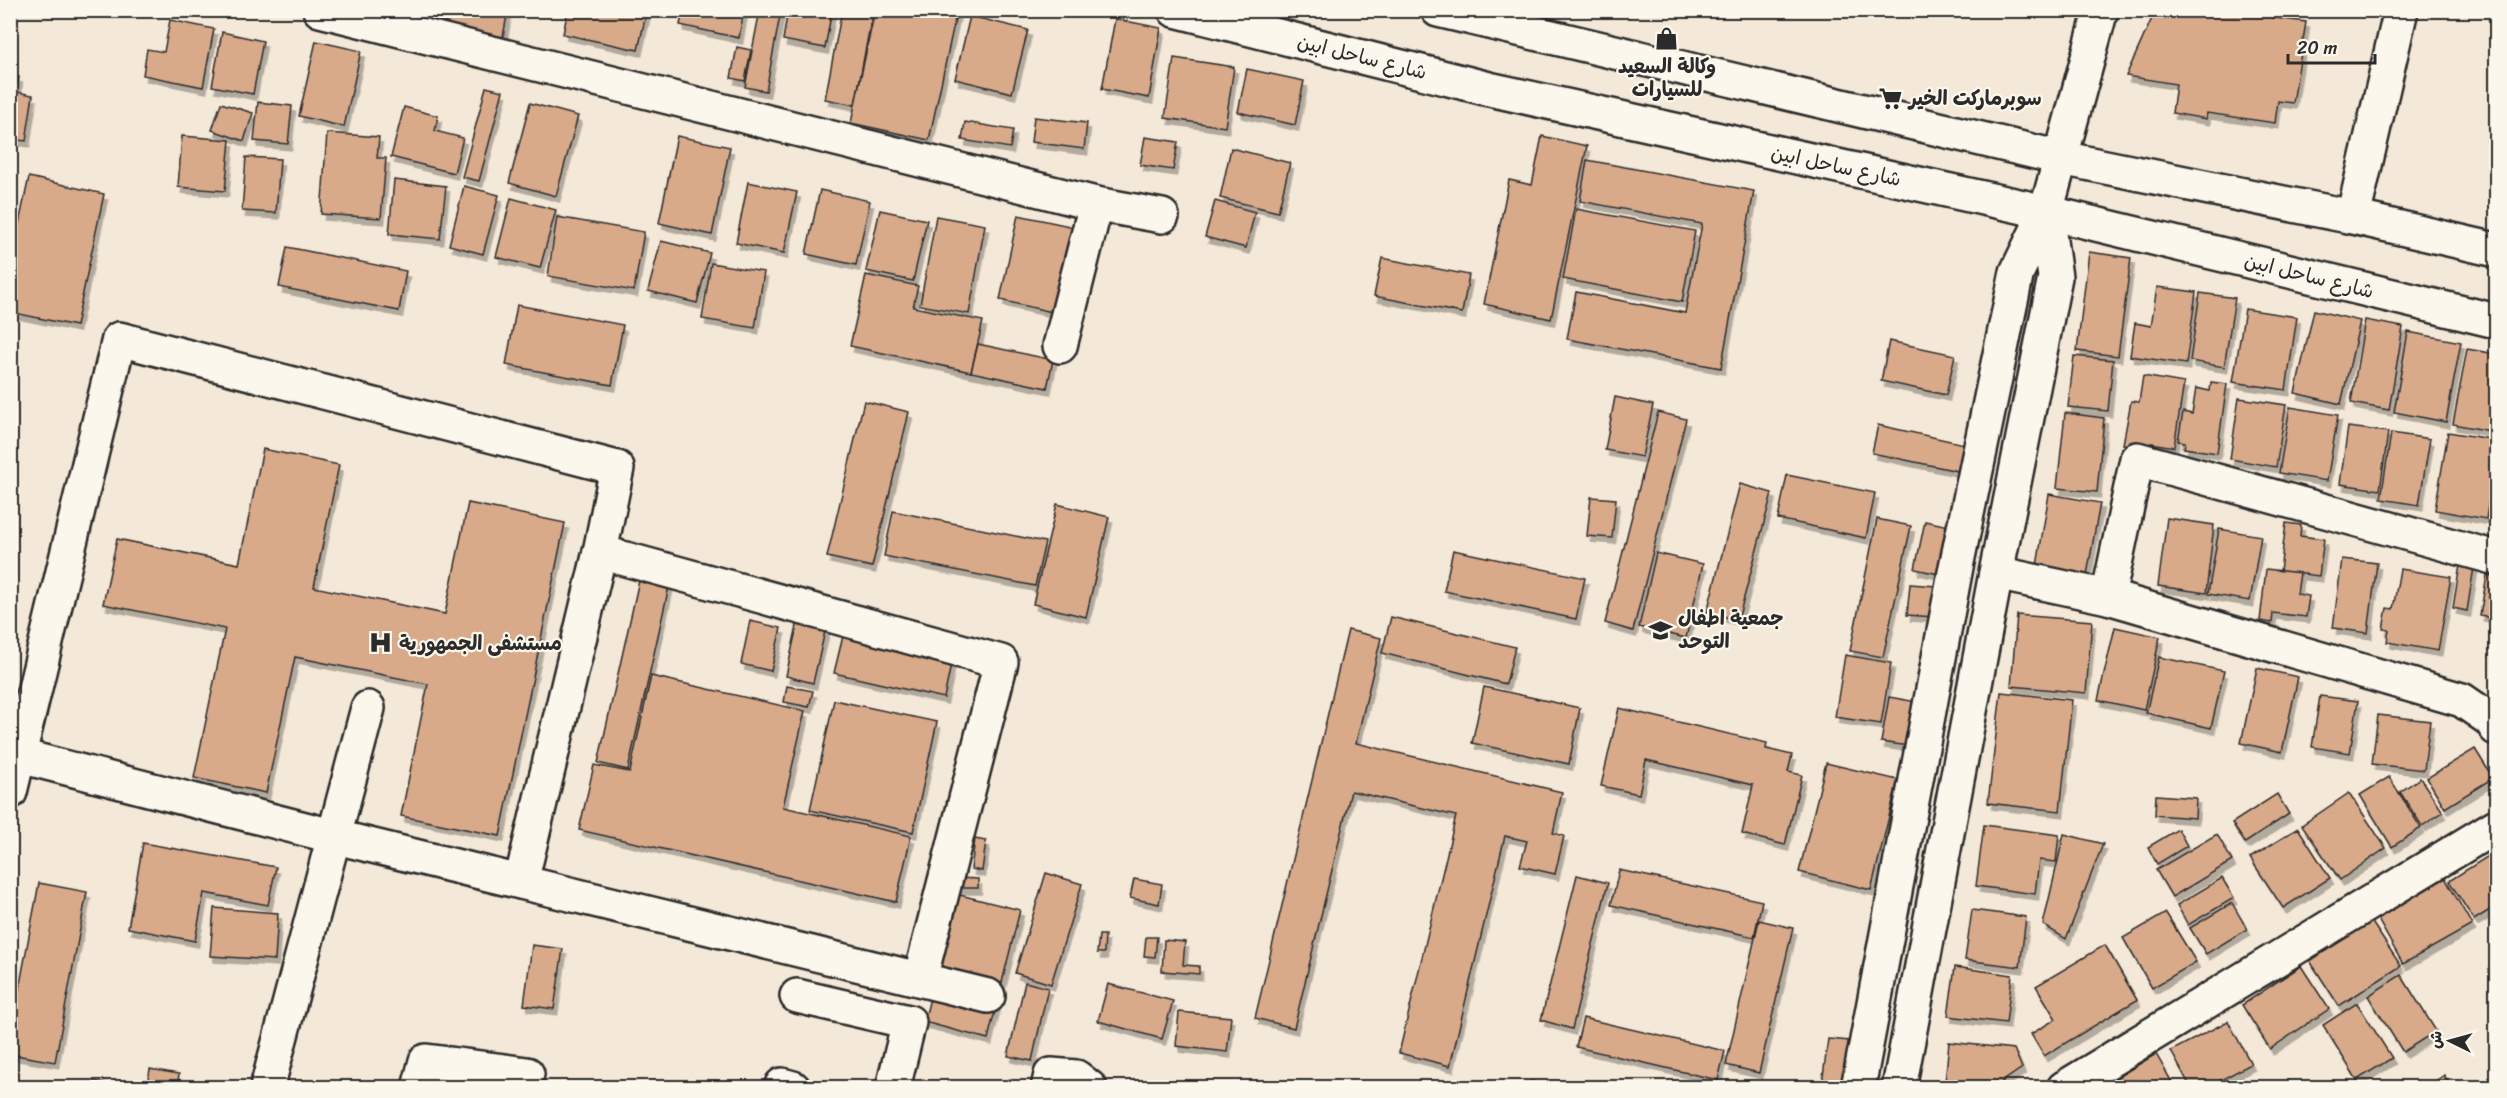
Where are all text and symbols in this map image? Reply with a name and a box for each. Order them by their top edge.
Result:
street label: شارع ساحل ابين [1294,24,1430,90]
shop icon: وكالة السعيد للسيارات [1654,25,1680,51]
scale bar [2288,27,2375,65]
text: 20 m [2297,32,2337,64]
place label: وكالة السعيد للسيارات [1618,49,1716,107]
place label: سوبرماركت الخير [1907,81,2042,116]
supermarket icon: سوبرماركت الخير [1878,85,1904,111]
street label: شارع ساحل ابين [1768,135,1904,197]
street label: شارع ساحل ابين [2241,243,2377,309]
place label: جمعية اطفال التوحد [1678,601,1784,659]
school or university icon: جمعية اطفال التوحد [1647,617,1673,643]
place label: مستشفى الجمهورية [399,626,562,661]
hospital icon: مستشفى الجمهورية [368,630,394,656]
north arrow [2420,1011,2480,1071]
text: ش [2420,1030,2451,1050]

